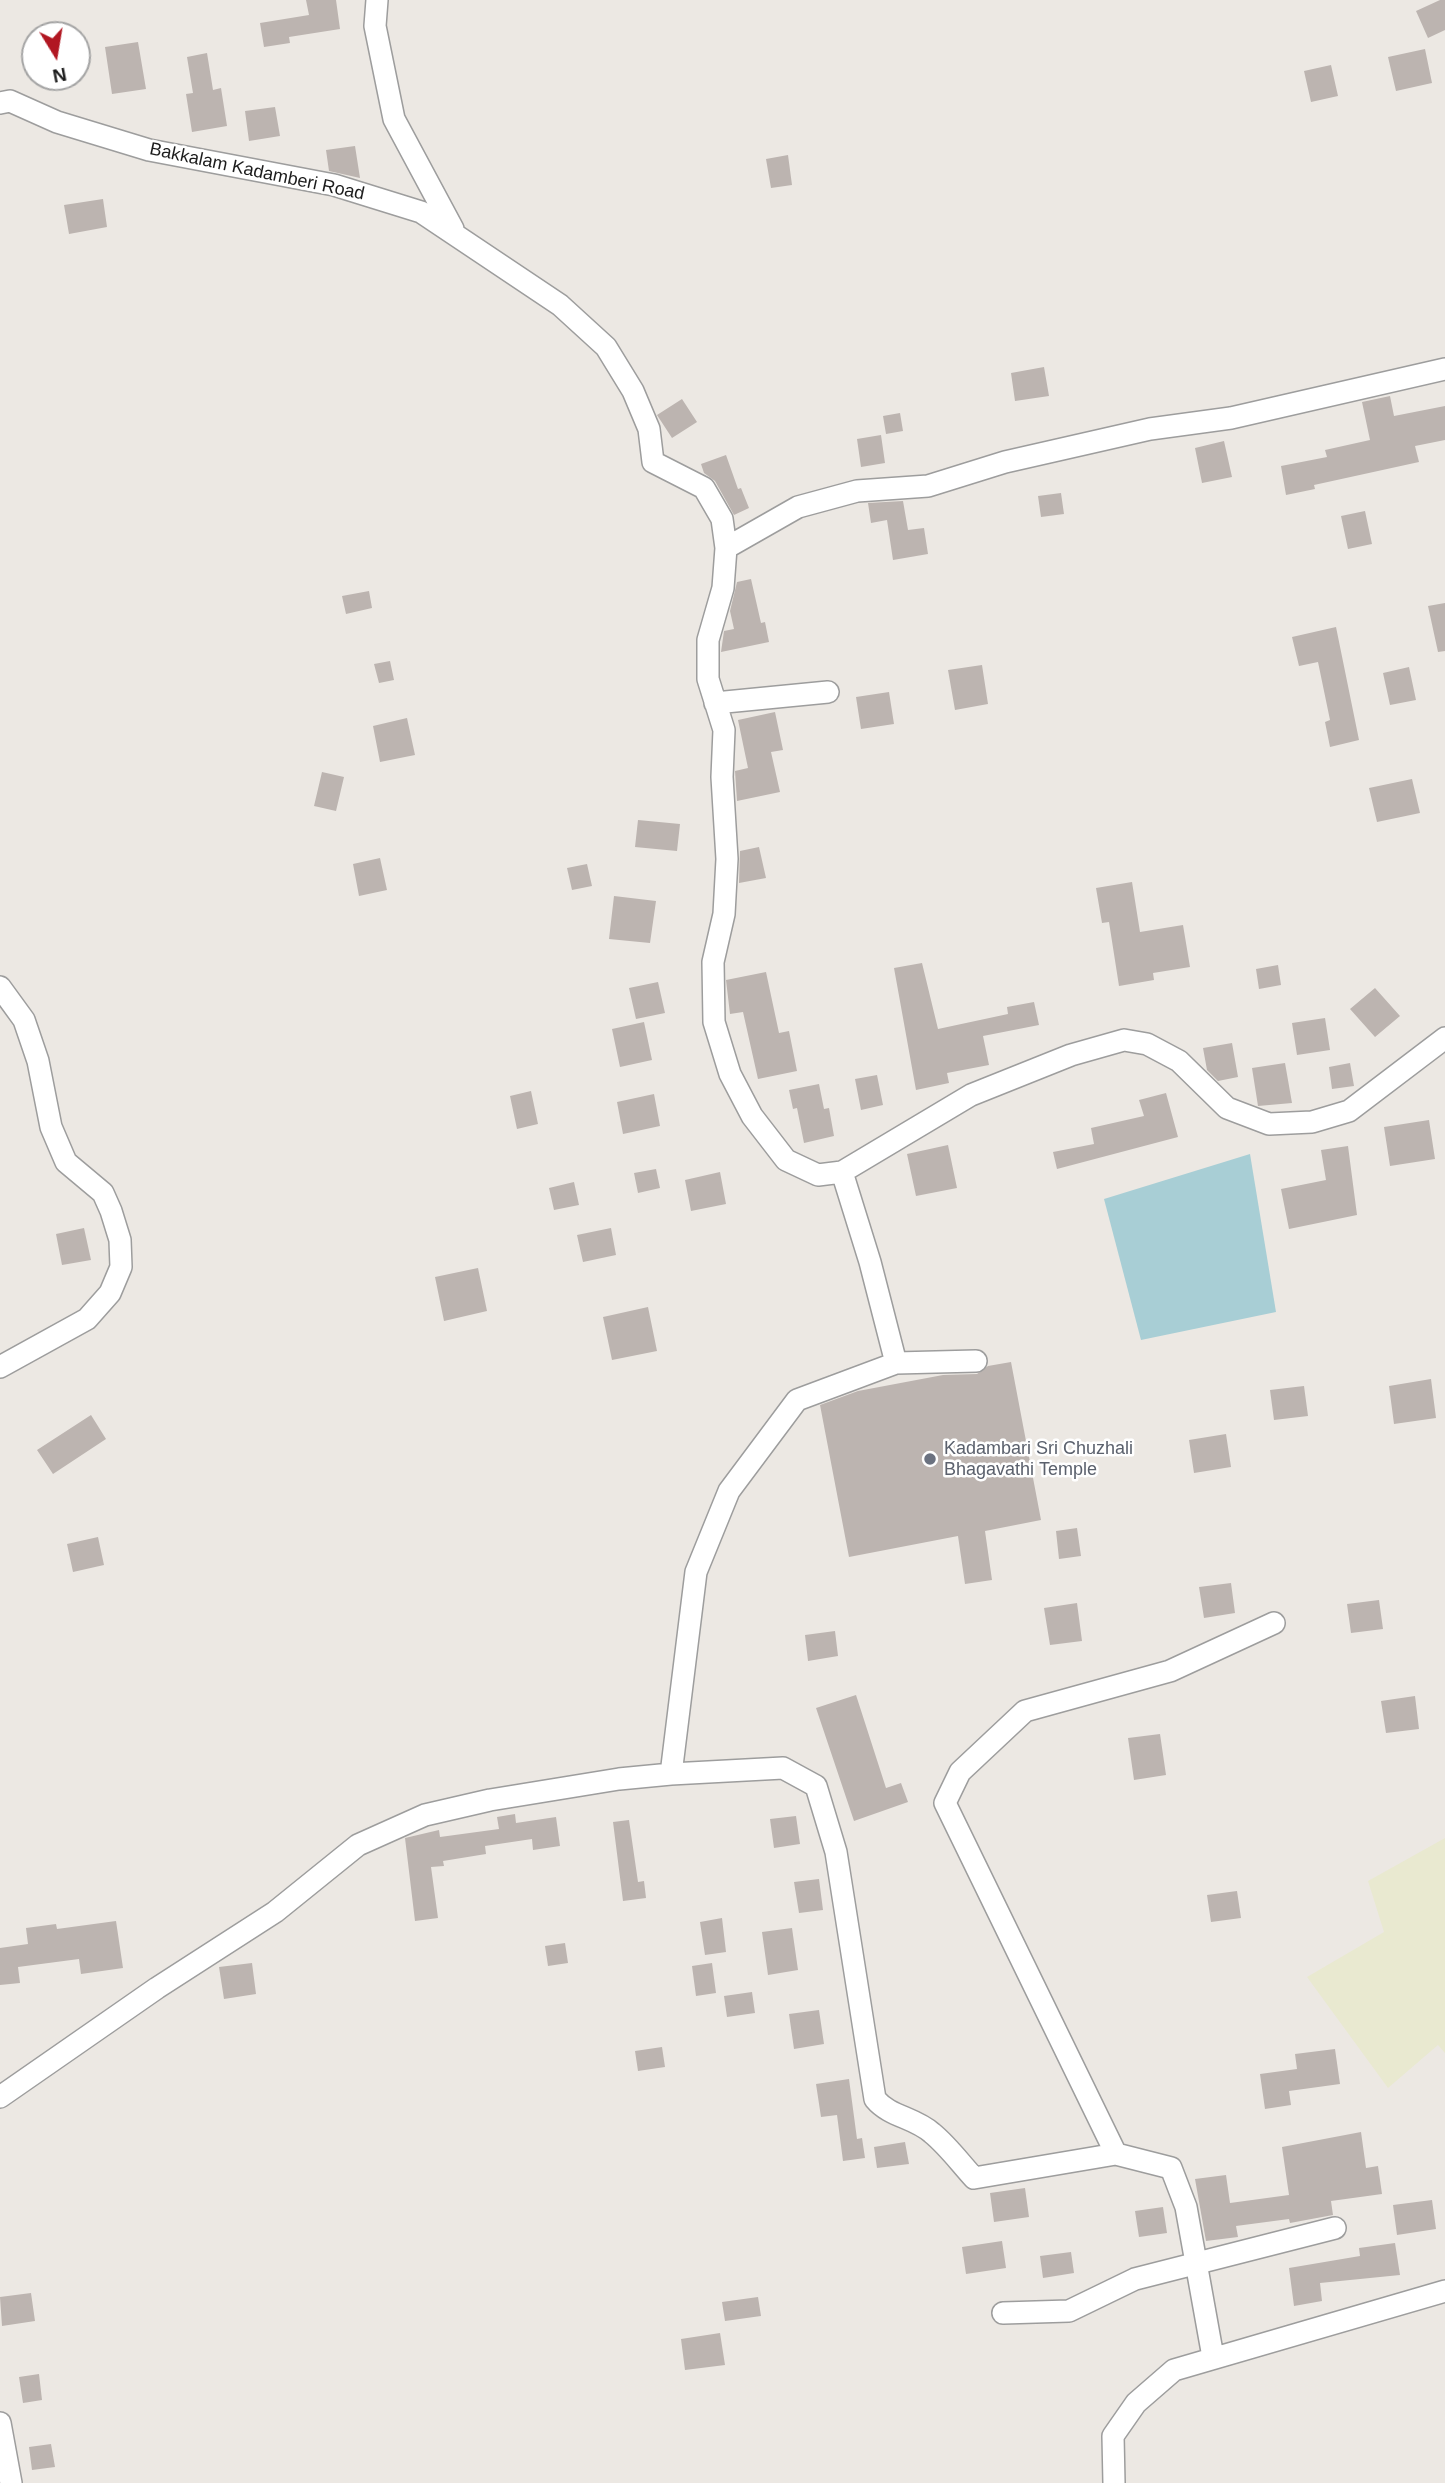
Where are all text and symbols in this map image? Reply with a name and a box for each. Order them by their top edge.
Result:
north arrow [21,21,91,91]
text: N [51,64,68,87]
street label: Bakkalam Kadamberi Road [148,139,366,205]
place label: Kadambari Sri Chuzhali Bhagavathi Temple [944,1438,1133,1480]
marker: Kadambari Sri Chuzhali Bhagavathi Temple [922,1451,938,1467]

